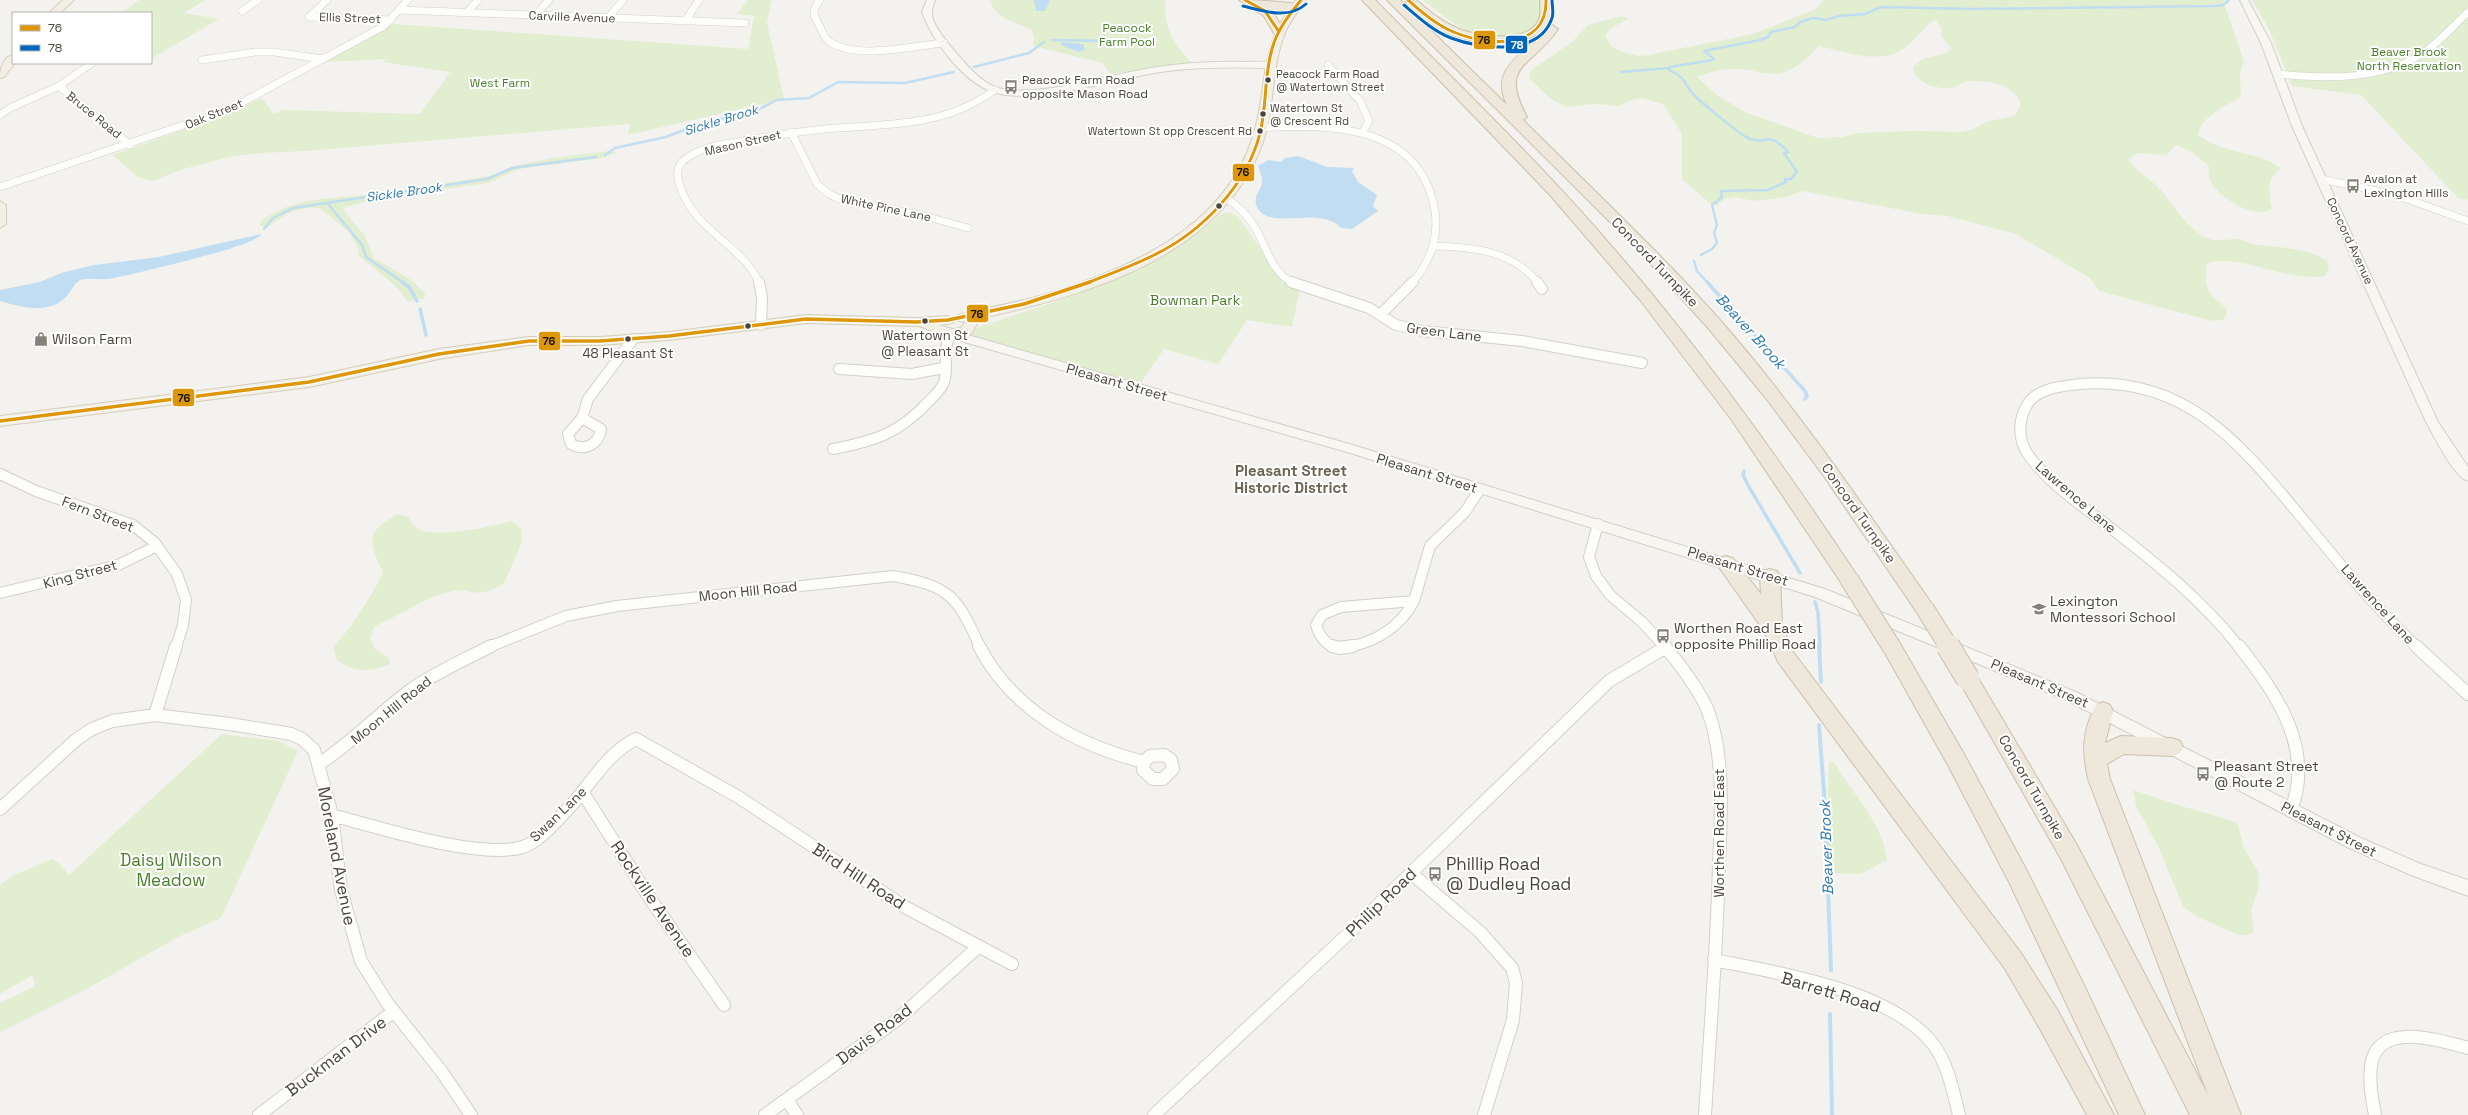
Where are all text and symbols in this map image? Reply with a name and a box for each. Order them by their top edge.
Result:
street label: Carville Avenue [528,7,616,27]
street label: Ellis Street [319,9,381,27]
legend [12,12,152,64]
text: 76 [48,20,62,36]
park label: Peacock Farm Pool [1099,20,1155,50]
line badge: 76 [1473,30,1496,50]
text: 76 [1478,33,1491,47]
line badge: 78 [1505,35,1528,54]
text: 78 [1511,38,1524,52]
text: 78 [48,40,62,56]
park label: Beaver Brook North Reservation [2357,44,2461,74]
place label: Peacock Farm Road @ Watertown Street [1276,67,1385,94]
place label: Peacock Farm Road opposite Mason Road [1022,72,1148,102]
park label: West Farm [470,75,530,91]
marker: Peacock Farm Road @ Watertown Street [1263,75,1273,85]
bus stop icon: Peacock Farm Road opposite Mason Road [1003,79,1019,95]
street label: Bruce Road [63,88,125,142]
street label: Oak Street [183,95,245,133]
water label: Sickle Brook [682,100,762,139]
place label: Watertown St @ Crescent Rd [1270,101,1349,128]
marker: Watertown St @ Crescent Rd [1258,109,1268,119]
place label: Watertown St opp Crescent Rd [1088,124,1252,138]
street label: Mason Street [703,126,783,160]
marker: Watertown St opp Crescent Rd [1255,126,1265,136]
line badge: 76 [1232,163,1255,182]
text: 76 [1237,165,1250,179]
place label: Avalon at Lexington Hills [2364,171,2449,201]
water label: Sickle Brook [365,178,445,206]
bus stop icon: Avalon at Lexington Hills [2345,178,2361,194]
street label: White Pine Lane [839,191,933,225]
street label: Concord Avenue [2323,195,2377,287]
unlabelled marker [1214,201,1224,211]
street label: Concord Turnpike [1608,213,1702,311]
water label: Beaver Brook [1712,289,1791,374]
park label: Bowman Park [1150,291,1241,309]
line badge: 76 [966,304,989,323]
text: 76 [971,307,984,321]
marker: Watertown St @ Pleasant St [920,316,930,326]
street label: Green Lane [1405,318,1483,346]
unlabelled marker [743,321,753,331]
place label: Watertown St @ Pleasant St [881,327,969,360]
place label: Wilson Farm [52,330,132,348]
shop icon: Wilson Farm [33,331,49,347]
line badge: 76 [538,331,561,351]
text: 76 [543,334,556,348]
marker: 48 Pleasant St [623,334,633,344]
place label: 48 Pleasant St [582,345,674,362]
street label: Pleasant Street [1064,359,1170,405]
line badge: 76 [172,388,195,407]
text: 76 [178,391,191,405]
street label: Pleasant Street [1374,449,1480,497]
street label: Lawrence Lane [2032,457,2120,537]
street label: Concord Turnpike [1818,460,1900,566]
district label: Pleasant Street Historic District [1234,461,1348,497]
street label: Fern Street [59,492,137,536]
street label: Pleasant Street [1685,542,1791,590]
street label: King Street [41,555,119,593]
street label: Lawrence Lane [2337,560,2419,648]
street label: Moon Hill Road [698,577,798,605]
place label: Lexington Montessori School [2050,592,2176,626]
school or university icon: Lexington Montessori School [2031,601,2047,617]
place label: Worthen Road East opposite Phillip Road [1674,619,1816,653]
bus stop icon: Worthen Road East opposite Phillip Road [1655,628,1671,644]
street label: Pleasant Street [1988,654,2092,712]
street label: Moon Hill Road [347,672,435,748]
street label: Concord Turnpike [1995,731,2069,843]
place label: Pleasant Street @ Route 2 [2214,757,2319,791]
bus stop icon: Pleasant Street @ Route 2 [2195,766,2211,782]
street label: Worthen Road East [1710,769,1728,897]
street label: Swan Lane [526,782,590,846]
street label: Moreland Avenue [313,785,361,927]
street label: Pleasant Street [2278,797,2380,861]
water label: Beaver Brook [1815,798,1837,896]
street label: Rockville Avenue [606,836,700,962]
street label: Bird Hill Road [808,838,910,914]
park label: Daisy Wilson Meadow [120,849,222,891]
place label: Phillip Road @ Dudley Road [1446,853,1571,895]
street label: Philip Road [1341,863,1421,941]
bus stop icon: Phillip Road @ Dudley Road [1427,866,1443,882]
street label: Barrett Road [1779,966,1883,1018]
street label: Davis Road [832,998,916,1070]
street label: Buckman Drive [281,1011,391,1101]

